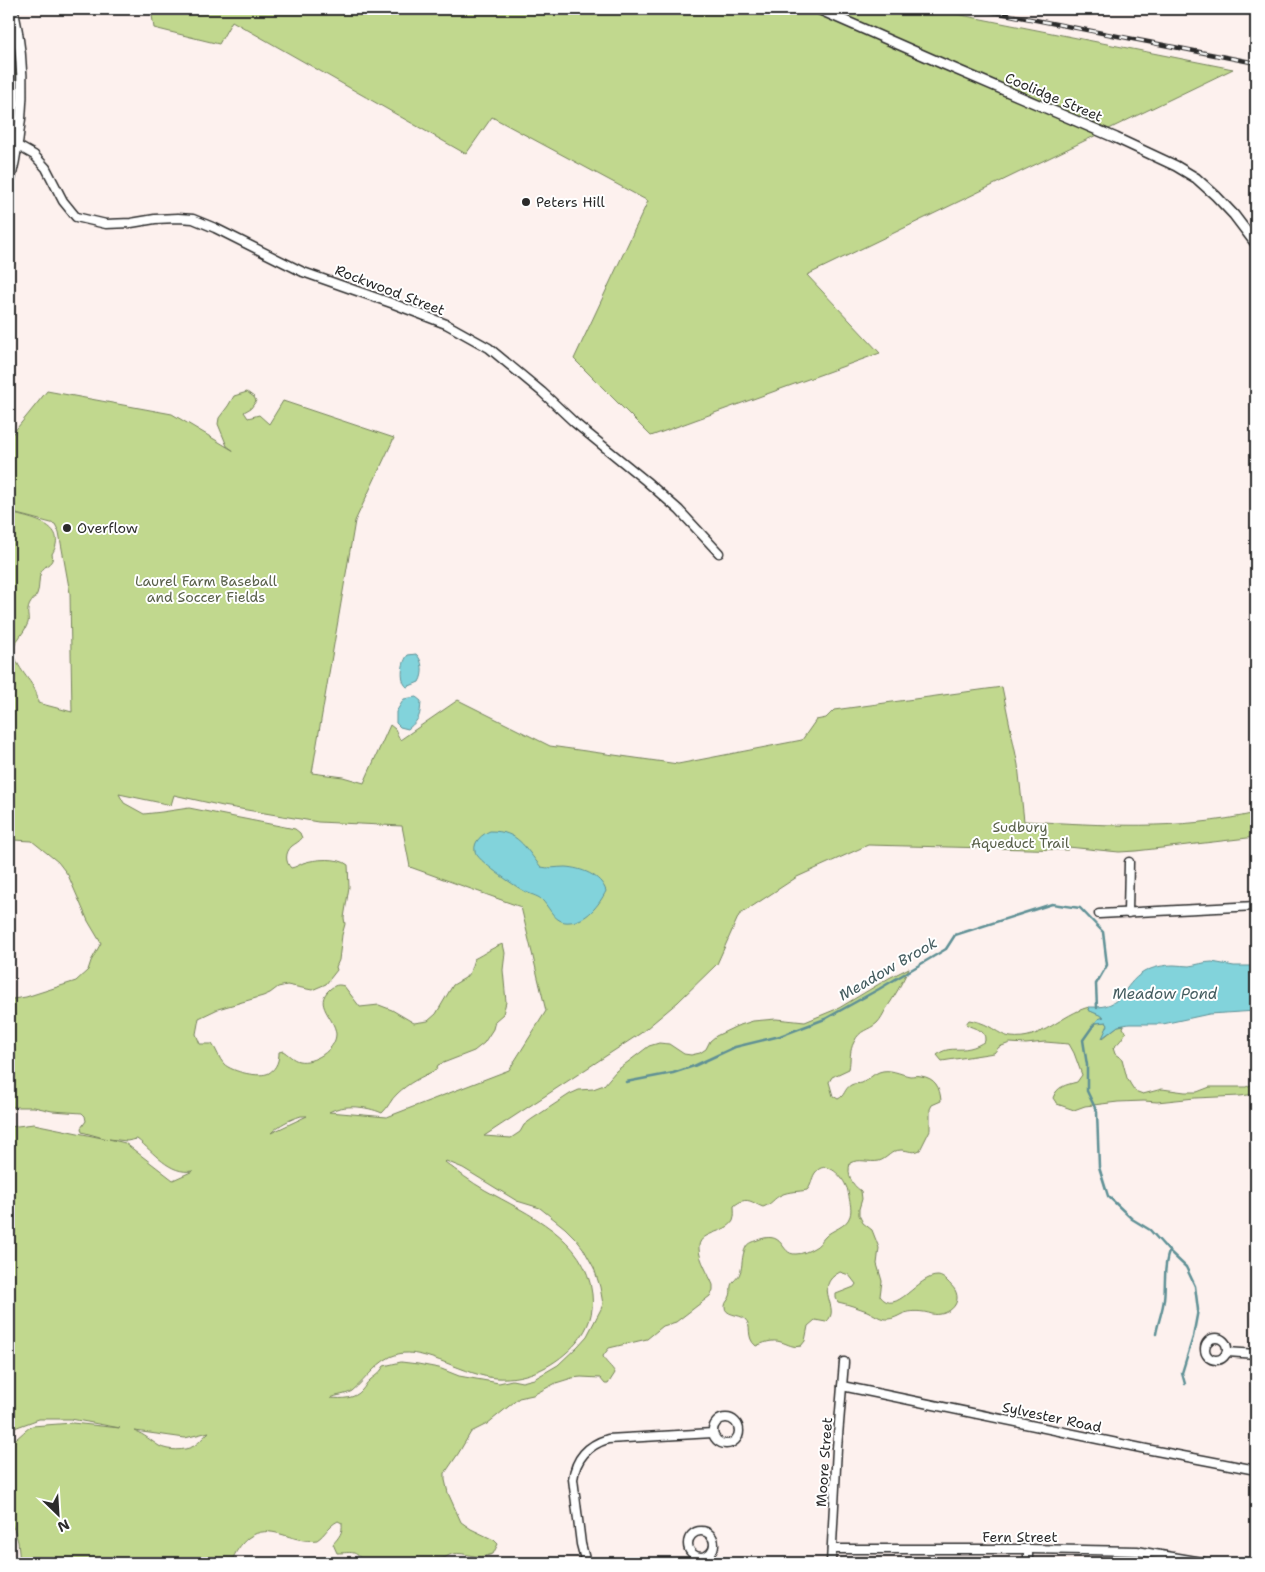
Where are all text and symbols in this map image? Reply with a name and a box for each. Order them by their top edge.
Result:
street label: Coolidge Street [1003,68,1105,126]
place label: Peters Hill [536,193,606,211]
marker: Peters Hill [520,196,532,208]
street label: Rockwood Street [333,261,447,319]
place label: Overflow [77,519,138,537]
marker: Overflow [61,522,73,534]
park label: Laurel Farm Baseball and Soccer Fields [135,572,278,606]
park label: Sudbury Aqueduct Trail [971,818,1070,852]
water label: Meadow Brook [835,932,941,1005]
water label: Meadow Pond [1113,984,1218,1004]
street label: Sylvester Road [1001,1398,1103,1436]
street label: Moore Street [812,1417,836,1507]
north arrow [32,1490,82,1540]
text: N [55,1515,72,1536]
street label: Fern Street [982,1528,1058,1546]

